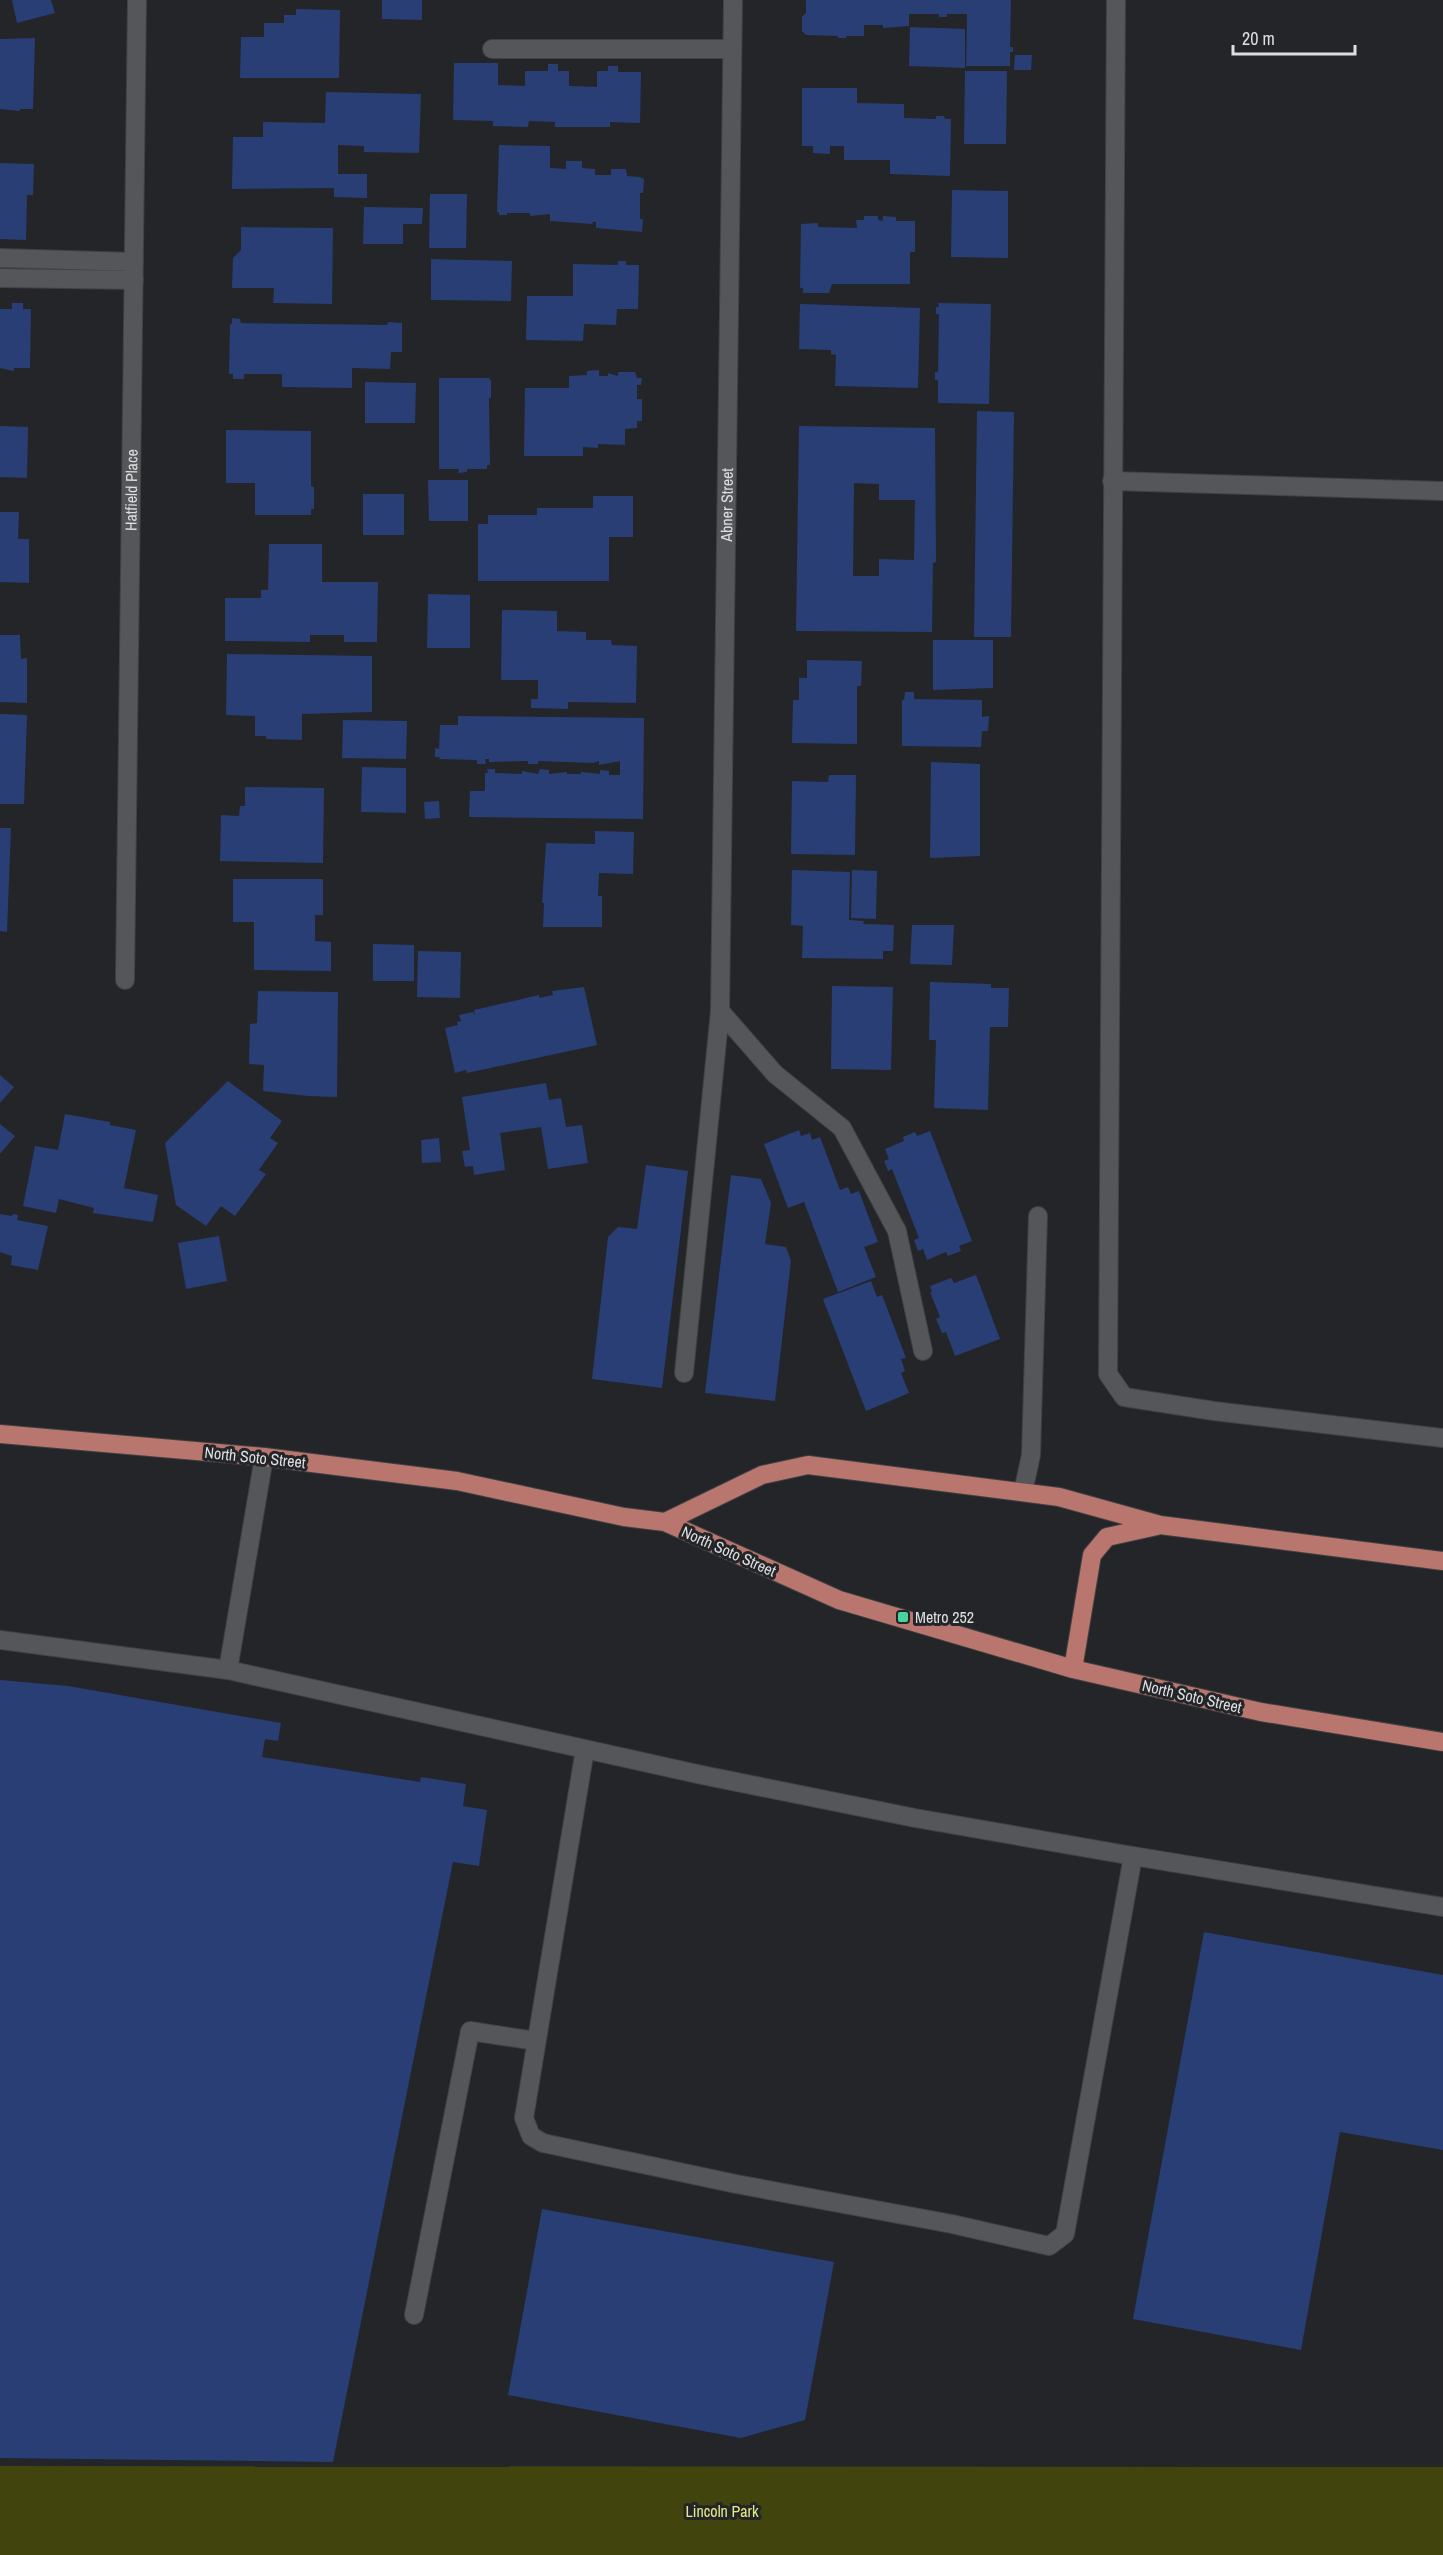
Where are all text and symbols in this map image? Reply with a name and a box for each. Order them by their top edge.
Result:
scale bar [1233,18,1354,56]
text: 20 m [1242,26,1275,51]
street label: Hatfield Place [119,449,142,531]
street label: Abner Street [715,467,738,543]
street label: North Soto Street [203,1441,307,1473]
street label: North Soto Street [678,1520,780,1582]
place label: Metro 252 [915,1606,974,1628]
marker: Metro 252 [896,1610,910,1624]
street label: North Soto Street [1140,1674,1244,1718]
park label: Lincoln Park [686,2500,759,2522]

